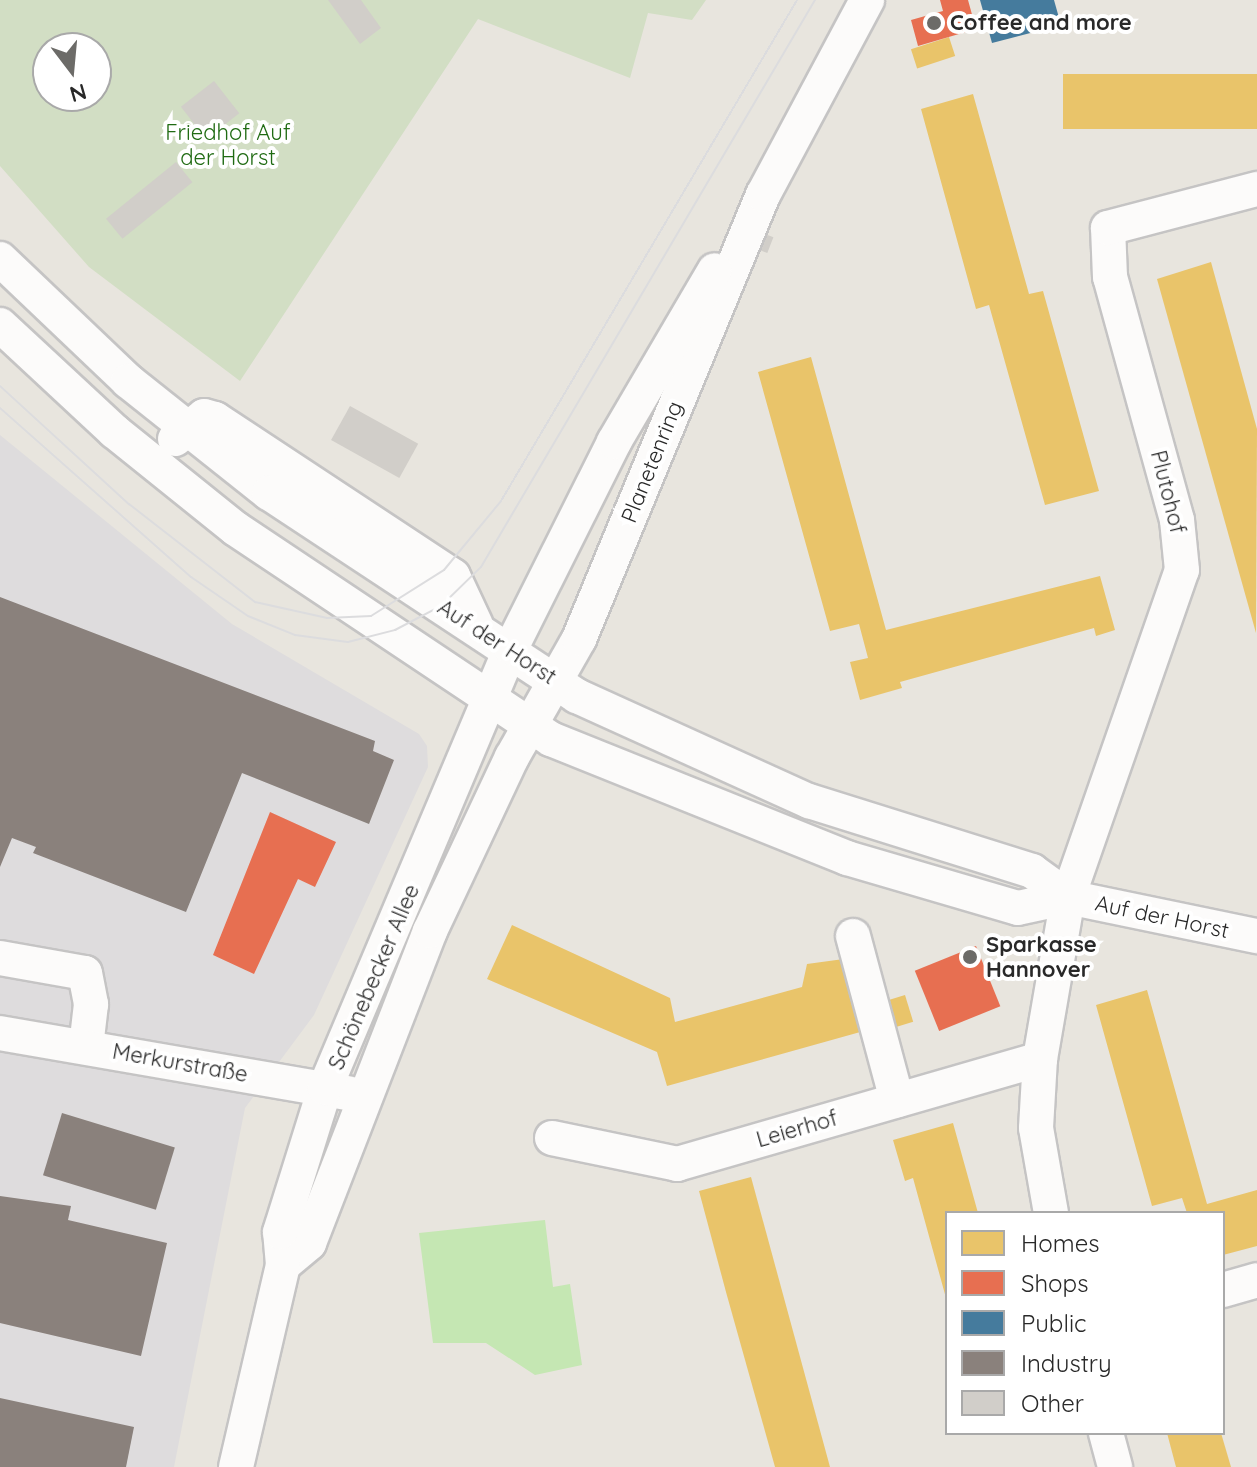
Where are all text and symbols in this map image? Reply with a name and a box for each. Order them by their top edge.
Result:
place label: Coffee and more [950,10,1132,36]
marker: Coffee and more [925,14,943,32]
north arrow [32,32,112,112]
text: N [66,77,90,109]
park label: Friedhof Auf der Horst [165,119,291,170]
street label: Planetenring [616,397,688,527]
street label: Plutohof [1145,448,1191,536]
street label: Auf der Horst [433,594,561,690]
street label: Schönebecker Allee [323,880,425,1074]
street label: Auf der Horst [1093,890,1231,944]
place label: Sparkasse Hannover [986,931,1097,982]
marker: Sparkasse Hannover [961,948,979,966]
street label: Merkurstraße [110,1038,250,1088]
street label: Leierhof [753,1105,841,1153]
legend [945,1211,1225,1435]
text: Homes [1021,1228,1099,1258]
text: Shops [1021,1268,1088,1298]
text: Public [1021,1308,1086,1338]
text: Industry [1021,1348,1112,1378]
text: Other [1021,1388,1084,1418]

